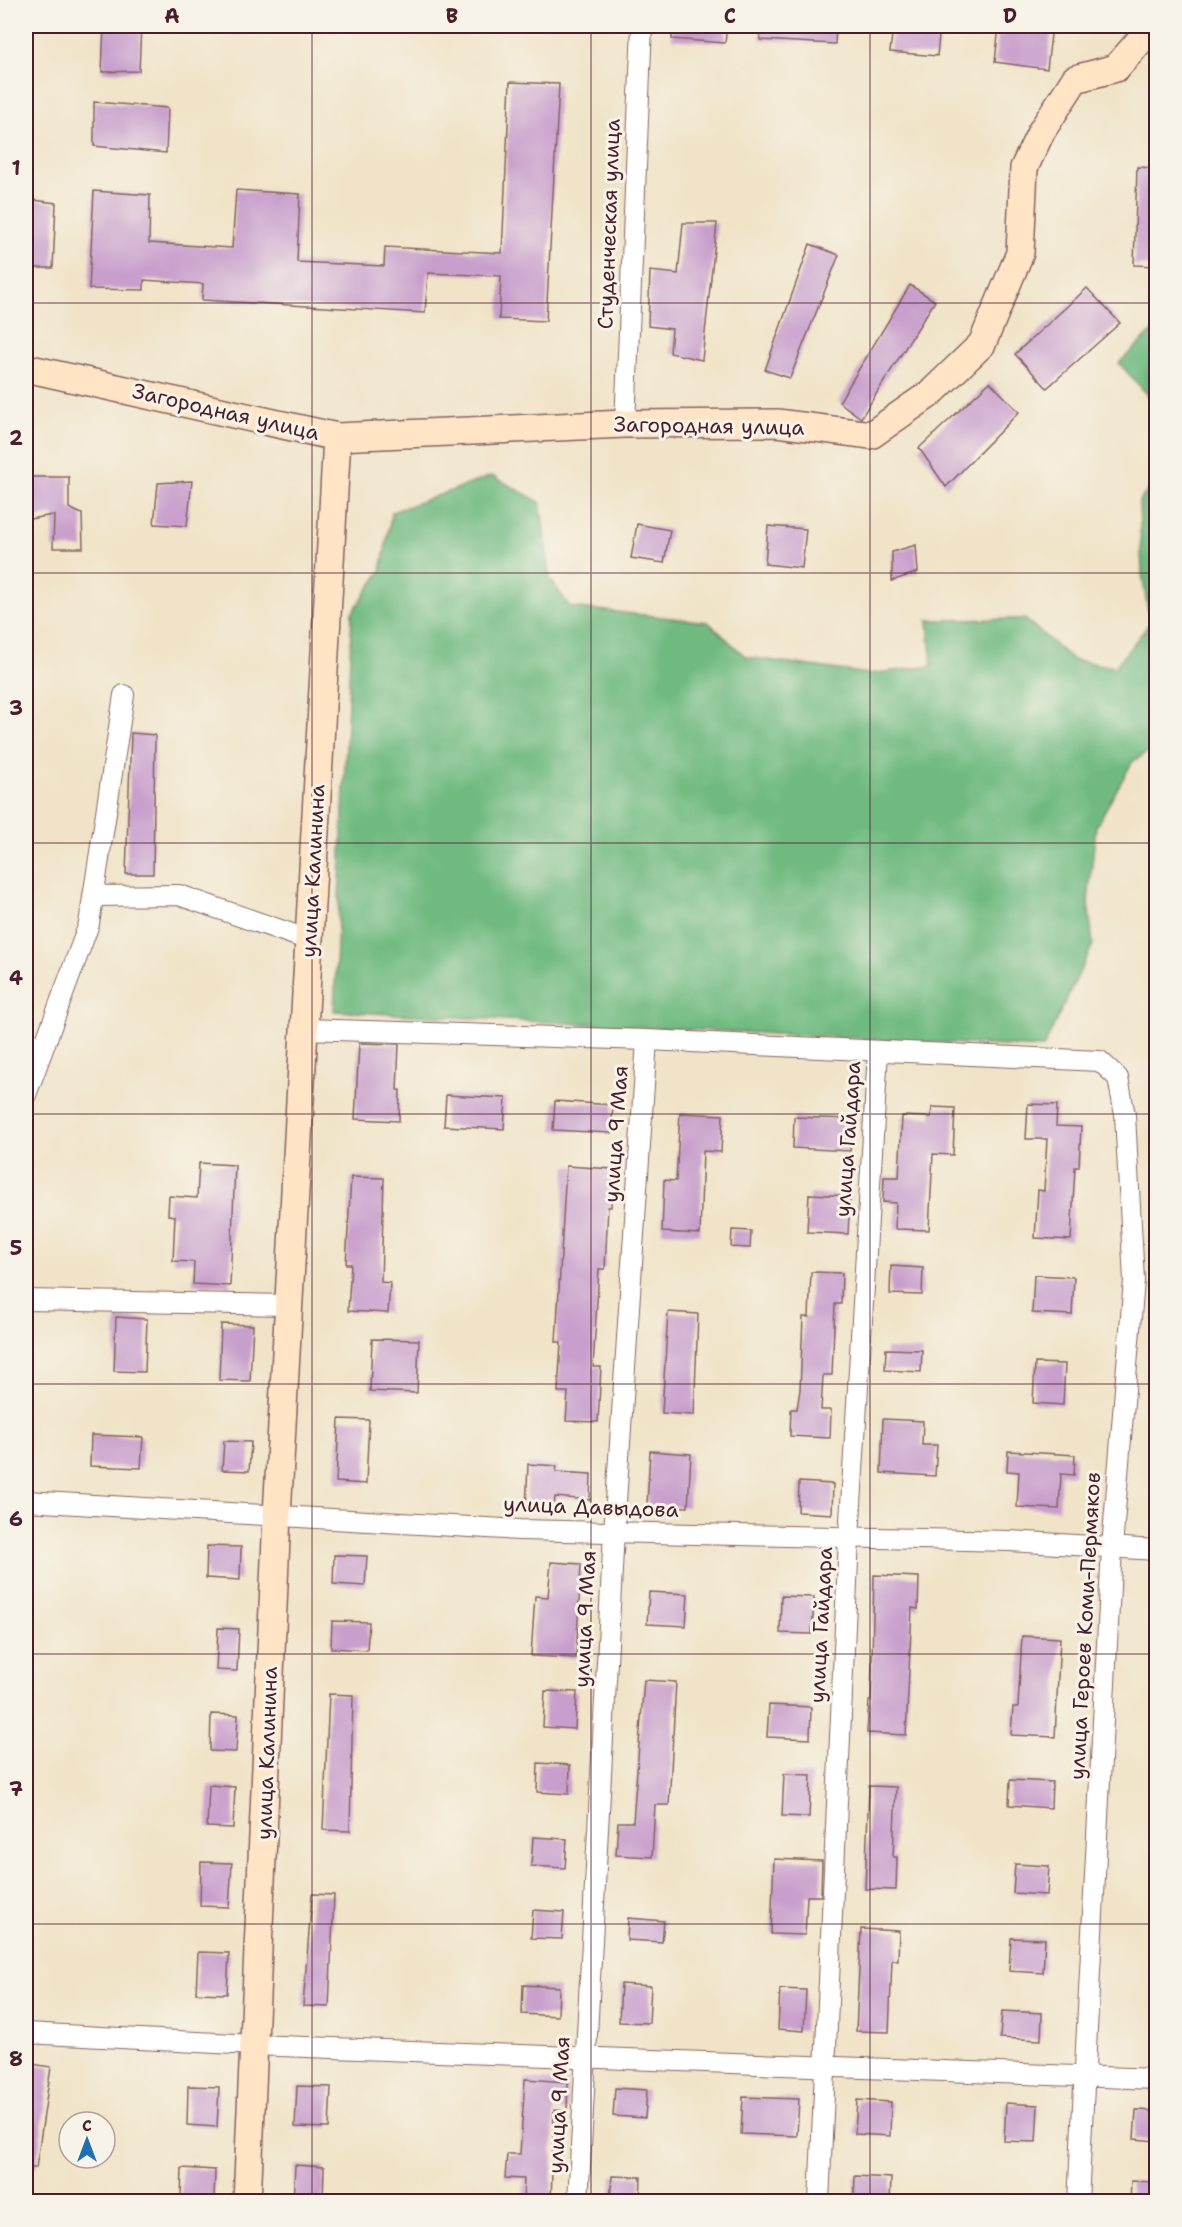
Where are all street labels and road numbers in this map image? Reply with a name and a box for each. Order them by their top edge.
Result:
street label: Студенческая улица [591,118,627,330]
street label: Загородная улица [130,377,322,447]
street label: Загородная улица [613,410,805,442]
street label: улица Калинина [294,784,332,958]
street label: улица Гайдара [829,1060,867,1218]
street label: улица 9 Мая [597,1064,635,1204]
street label: улица Героев Коми-Пермяков [1063,1471,1107,1781]
street label: улица Давыдова [503,1490,679,1524]
street label: улица Гайдара [803,1546,839,1704]
street label: улица 9 Мая [567,1550,603,1688]
street label: улица Калинина [250,1666,284,1840]
street label: улица 9 Мая [541,2036,577,2174]

